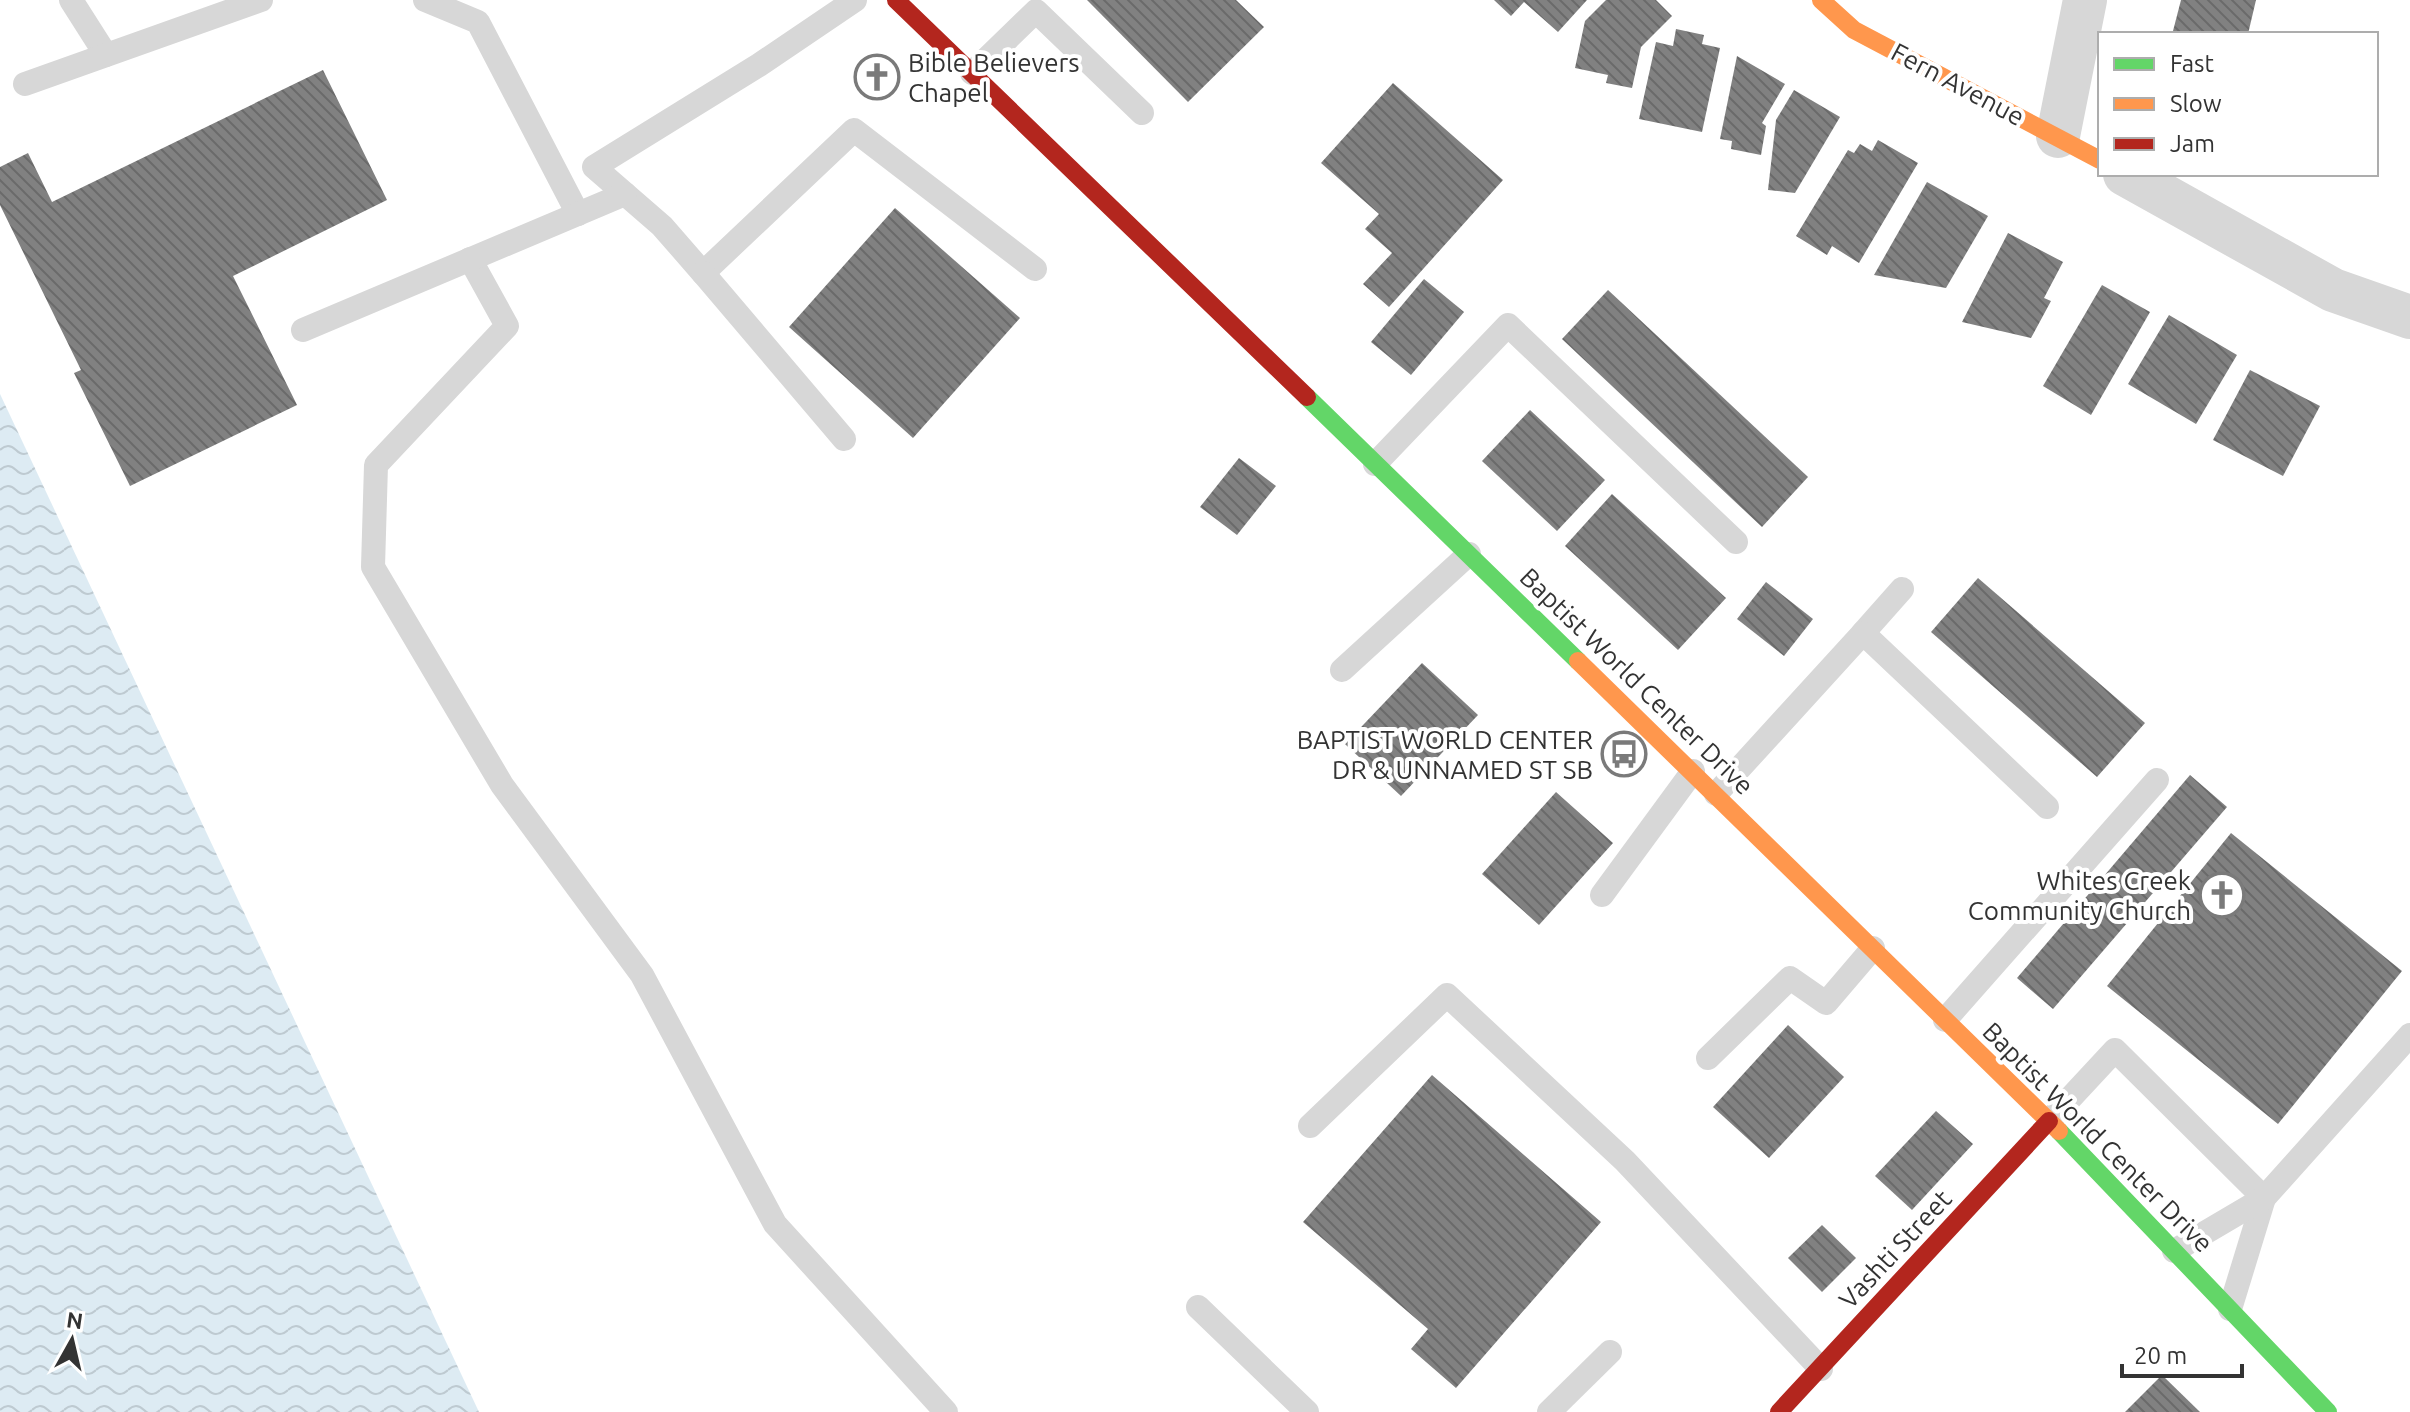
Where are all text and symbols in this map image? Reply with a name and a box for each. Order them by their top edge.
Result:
legend [2098,32,2378,176]
street label: Fern Avenue [1887,37,2029,131]
place label: Bible Believers Chapel [908,48,1080,107]
text: Fast [2170,50,2214,77]
church icon: Bible Believers Chapel [853,53,901,101]
text: Slow [2170,90,2222,117]
text: Jam [2170,130,2215,157]
street label: Baptist World Center Drive [1514,562,1760,800]
place label: BAPTIST WORLD CENTER DR & UNNAMED ST SB [1297,725,1593,784]
bus stop icon: BAPTIST WORLD CENTER DR & UNNAMED ST SB [1600,730,1648,778]
place label: Whites Creek Community Church [1968,866,2191,925]
church icon: Whites Creek Community Church [2198,871,2246,919]
street label: Baptist World Center Drive [1977,1016,2219,1258]
street label: Vashti Street [1833,1184,1957,1314]
north arrow [32,1300,112,1380]
text: N [65,1306,85,1333]
scale bar [2122,1328,2242,1378]
text: 20 m [2134,1342,2187,1369]

